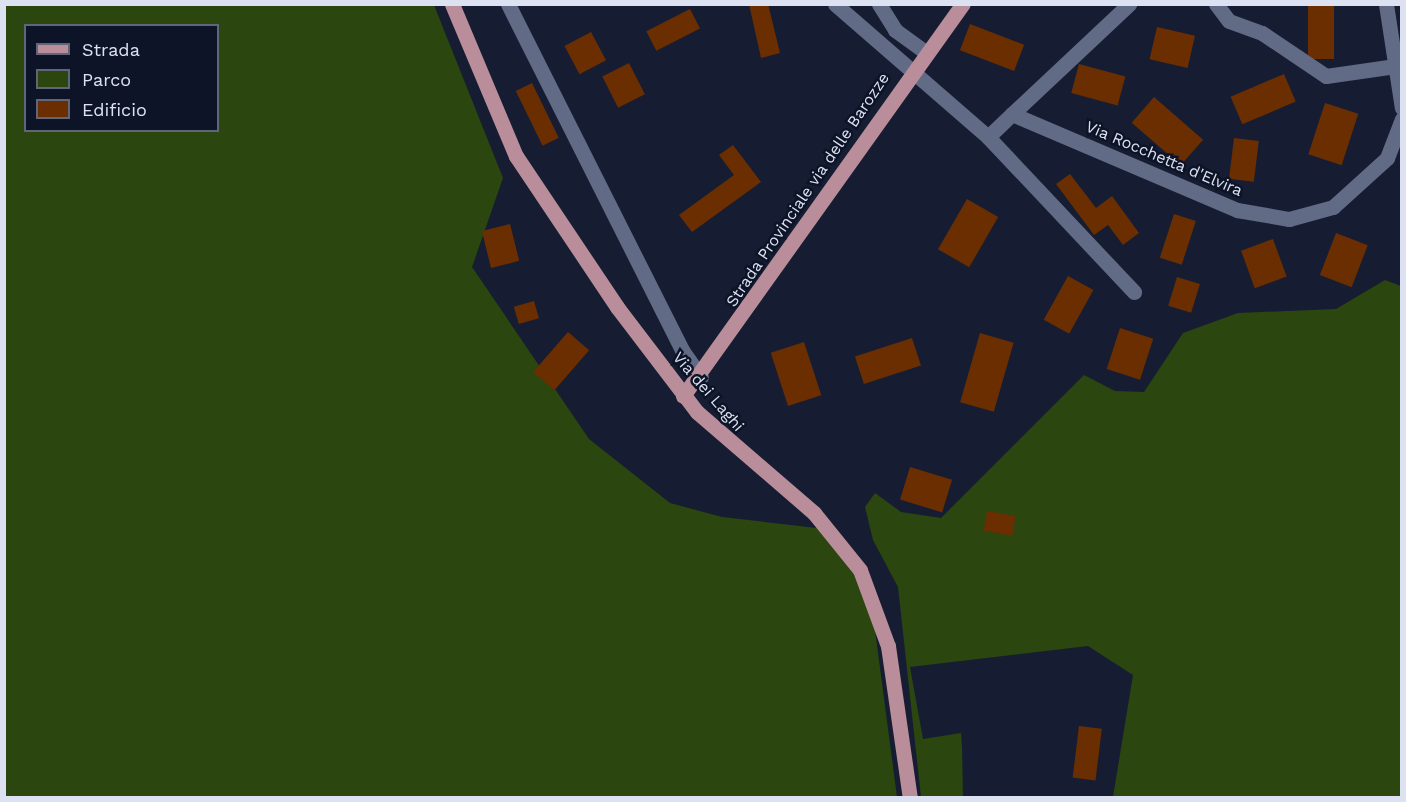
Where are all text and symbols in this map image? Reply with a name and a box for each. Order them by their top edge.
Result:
legend [24,24,219,132]
text: Strada [82,39,140,60]
text: Parco [82,69,131,90]
street label: Strada Provinciale via delle Barozze [722,69,894,311]
text: Edificio [82,99,147,120]
street label: Via Rocchetta d'Elvira [1082,117,1246,201]
street label: Via dei Laghi [668,348,748,436]

